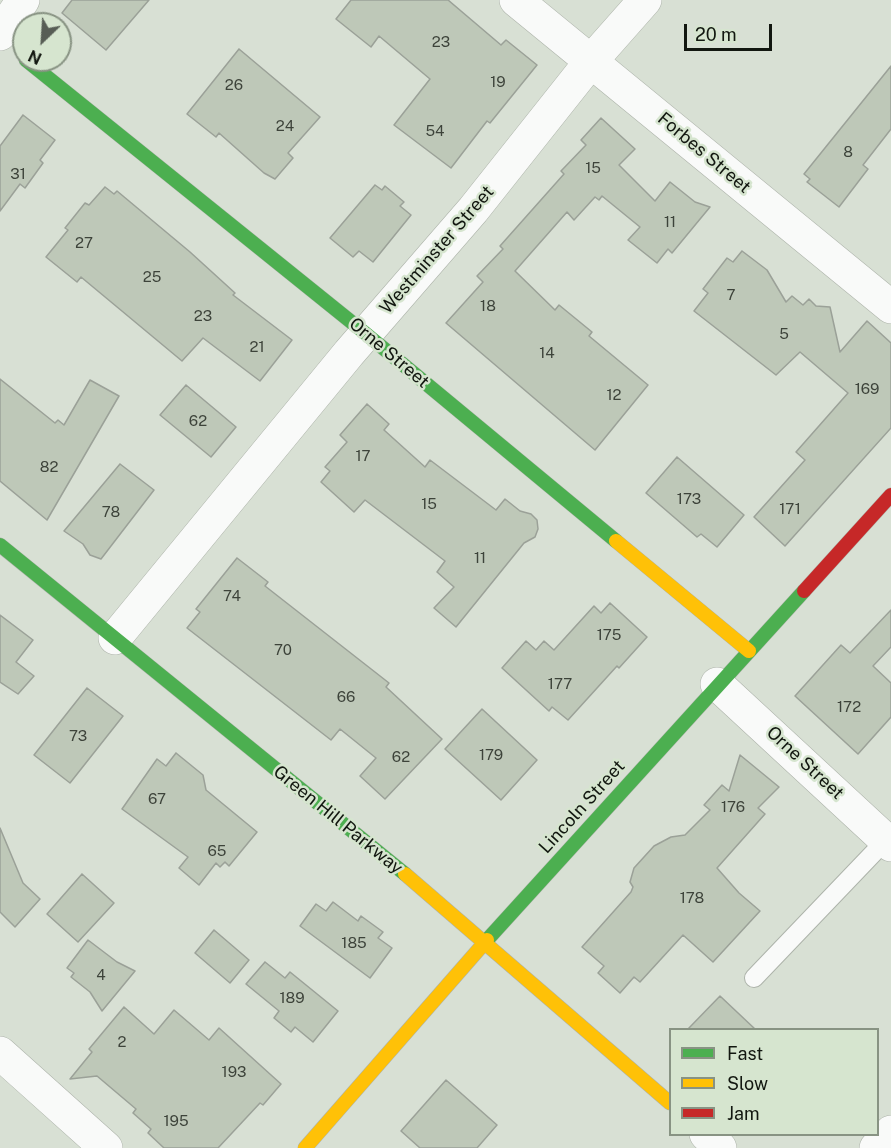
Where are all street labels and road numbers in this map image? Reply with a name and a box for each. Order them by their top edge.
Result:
street label: Forbes Street [653,108,755,198]
street label: Westminster Street [375,182,499,318]
street label: Orne Street [345,313,433,393]
street label: Orne Street [762,722,848,804]
street label: Lincoln Street [535,756,629,858]
street label: Green Hill Parkway [269,761,407,879]

